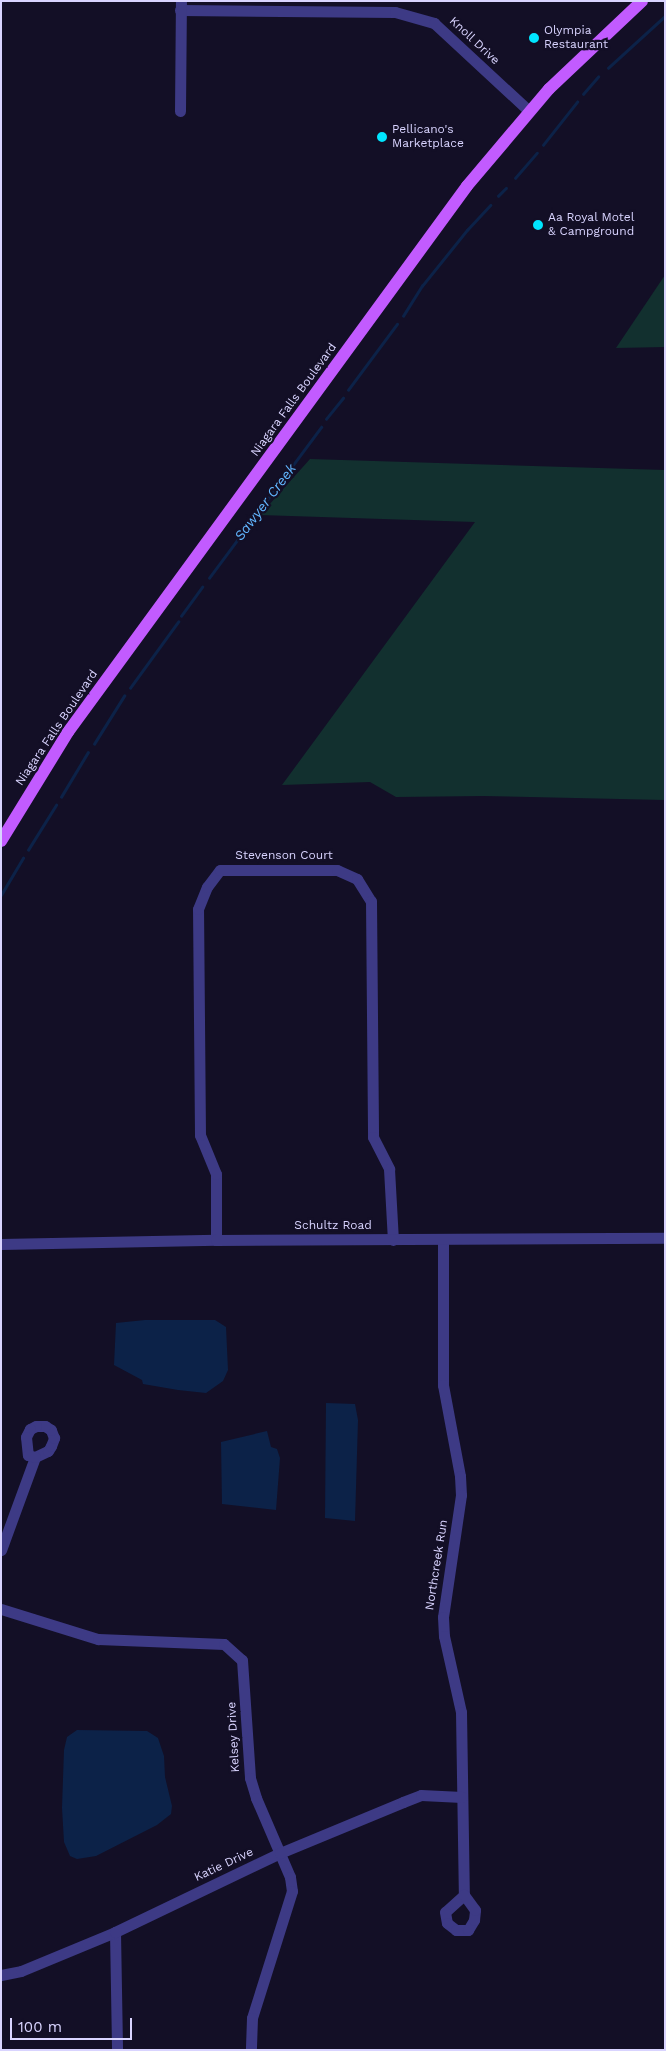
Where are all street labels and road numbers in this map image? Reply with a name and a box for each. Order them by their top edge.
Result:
street label: Knoll Drive [446,14,502,68]
street label: Niagara Falls Boulevard [248,340,340,460]
street label: Niagara Falls Boulevard [13,667,101,789]
street label: Stevenson Court [235,849,333,863]
street label: Schultz Road [294,1219,372,1233]
street label: Northcreek Run [423,1519,451,1611]
street label: Kelsey Drive [225,1701,243,1773]
street label: Katie Drive [192,1845,256,1885]

